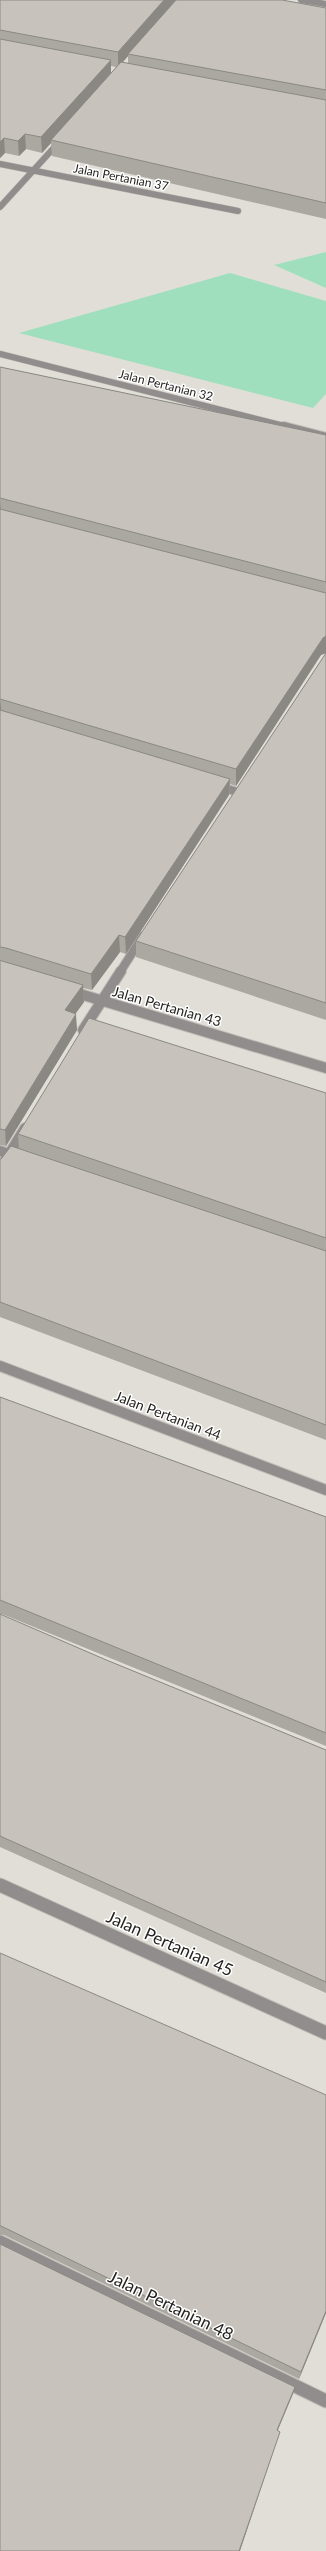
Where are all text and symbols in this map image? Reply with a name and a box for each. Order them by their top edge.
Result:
street label: Jalan Pertanian 37 [72,160,170,194]
street label: Jalan Pertanian 32 [117,366,215,404]
street label: Jalan Pertanian 43 [111,982,223,1030]
street label: Jalan Pertanian 44 [112,1387,224,1443]
street label: Jalan Pertanian 45 [103,1906,237,1980]
street label: Jalan Pertanian 48 [105,2266,237,2344]

